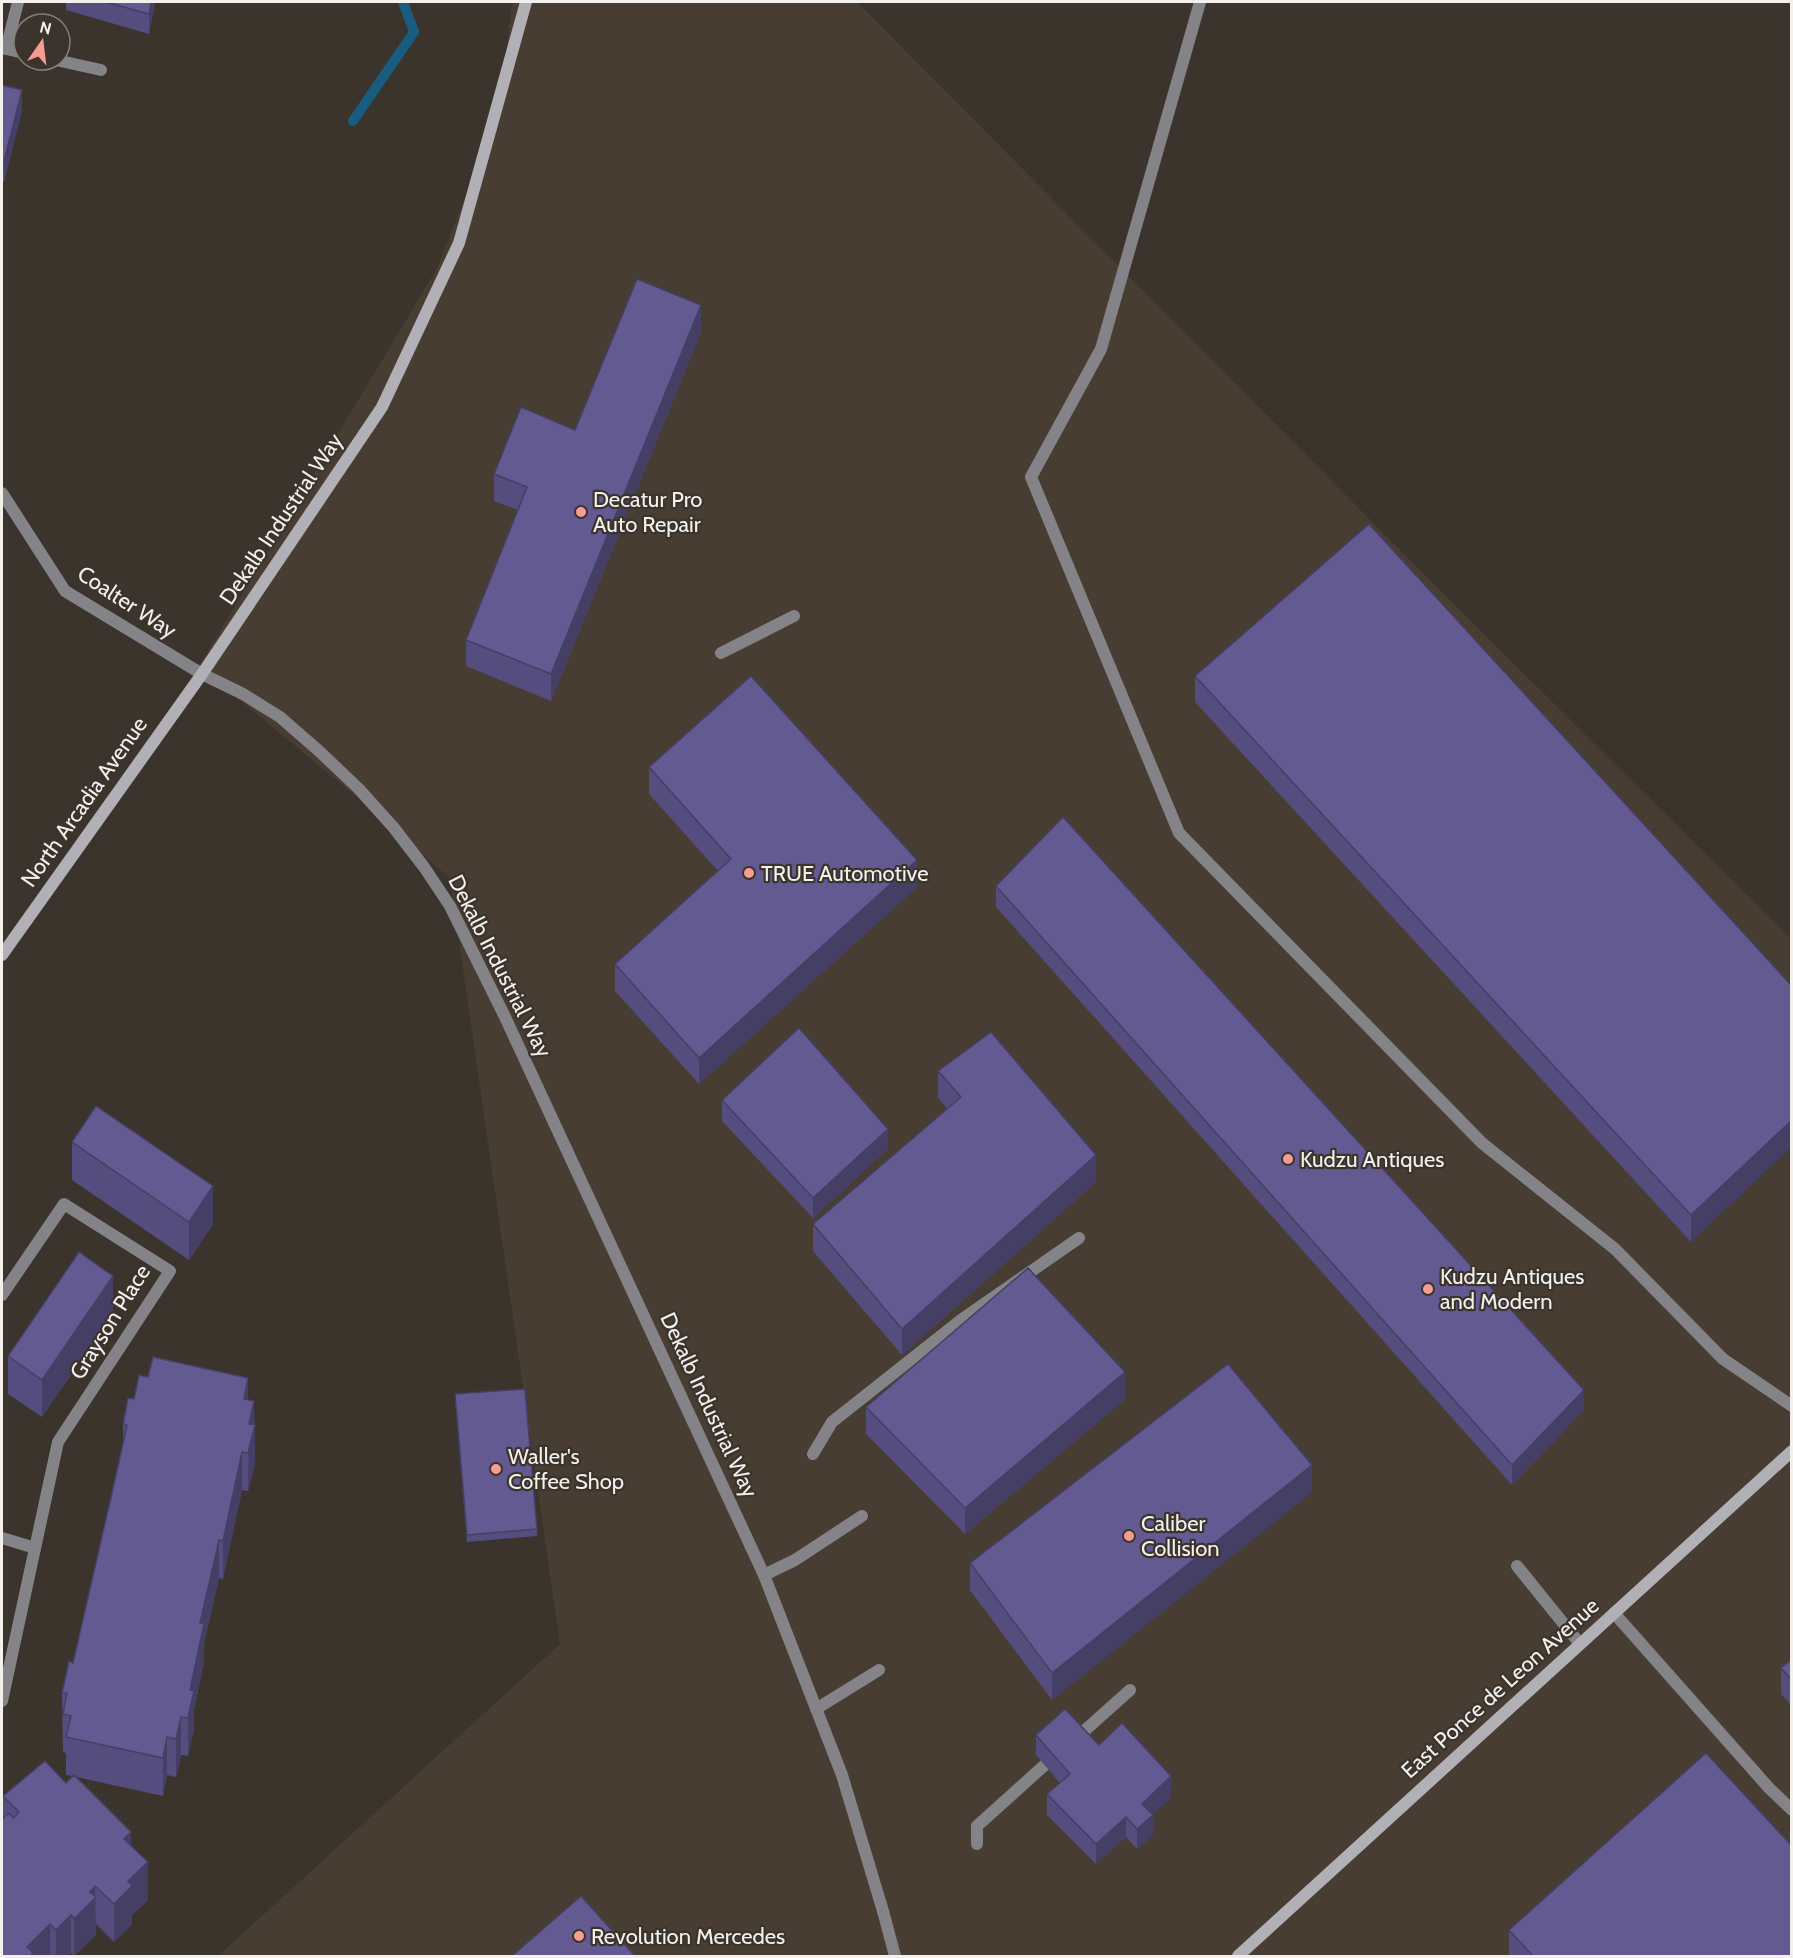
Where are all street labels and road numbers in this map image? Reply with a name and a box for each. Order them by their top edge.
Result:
street label: Dekalb Industrial Way [214,428,348,610]
street label: Coalter Way [72,560,182,644]
street label: North Arcadia Avenue [15,712,153,892]
street label: Dekalb Industrial Way [442,870,558,1062]
street label: Grayson Place [64,1260,156,1384]
street label: Dekalb Industrial Way [654,1308,764,1502]
street label: East Ponce de Leon Avenue [1396,1592,1604,1784]

